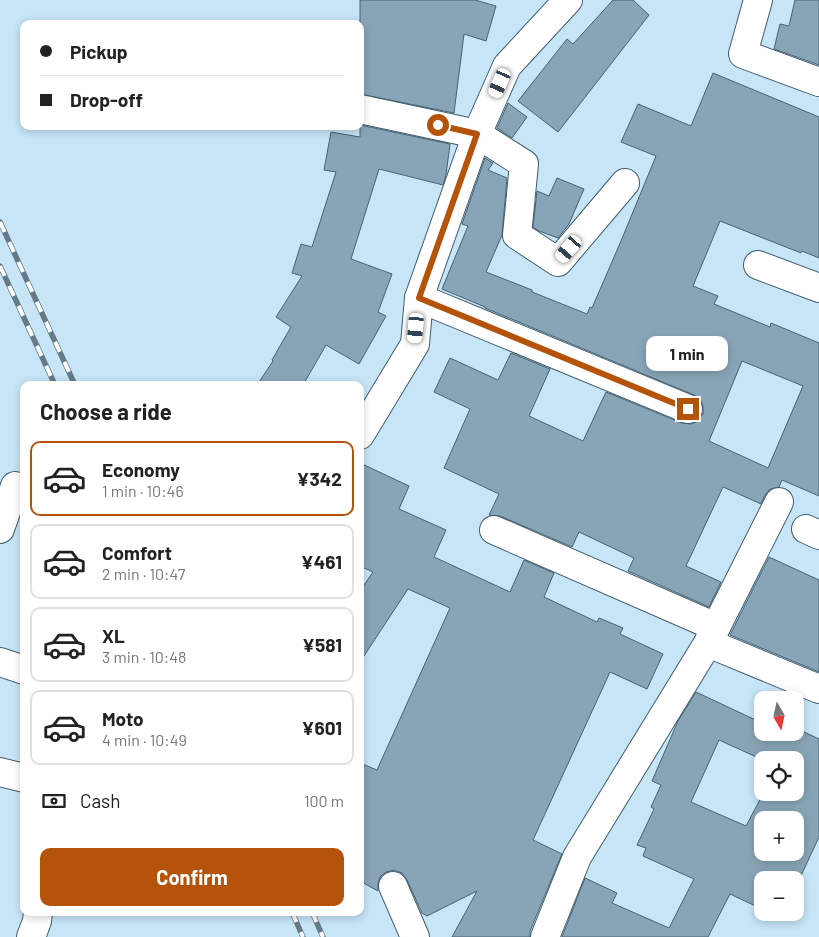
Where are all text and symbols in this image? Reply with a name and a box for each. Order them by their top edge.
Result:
text: Pickup [70,40,128,63]
car [487,66,512,100]
text: Drop-off [70,88,143,111]
route start [427,114,449,136]
car [553,233,584,265]
car [407,312,424,344]
callout: 1 min [647,336,729,372]
text: 1 min [669,344,705,363]
text: Choose a ride [40,398,172,424]
route end [677,398,699,420]
icon: car [42,456,87,501]
text: Economy [102,458,180,481]
text: ¥342 [297,467,342,490]
text: 1 min · 10:46 [102,481,184,500]
icon: car [42,539,87,584]
text: Comfort [102,541,172,564]
text: ¥461 [301,550,342,573]
text: 2 min · 10:47 [102,564,185,583]
icon: car [42,622,87,667]
text: XL [102,624,125,647]
text: ¥581 [302,633,342,656]
text: 3 min · 10:48 [102,647,186,666]
north arrow [754,691,804,741]
map controls [754,691,804,921]
icon: car [42,705,87,750]
text: Moto [102,707,144,730]
text: ¥601 [301,716,342,739]
text: 4 min · 10:49 [102,730,187,749]
button: locate [754,751,804,801]
icon: cash [40,787,68,815]
text: Cash [80,789,121,812]
text: 100 m [304,791,344,810]
button: + [754,811,804,861]
button: Confirm [40,848,344,906]
button: − [754,871,804,921]

